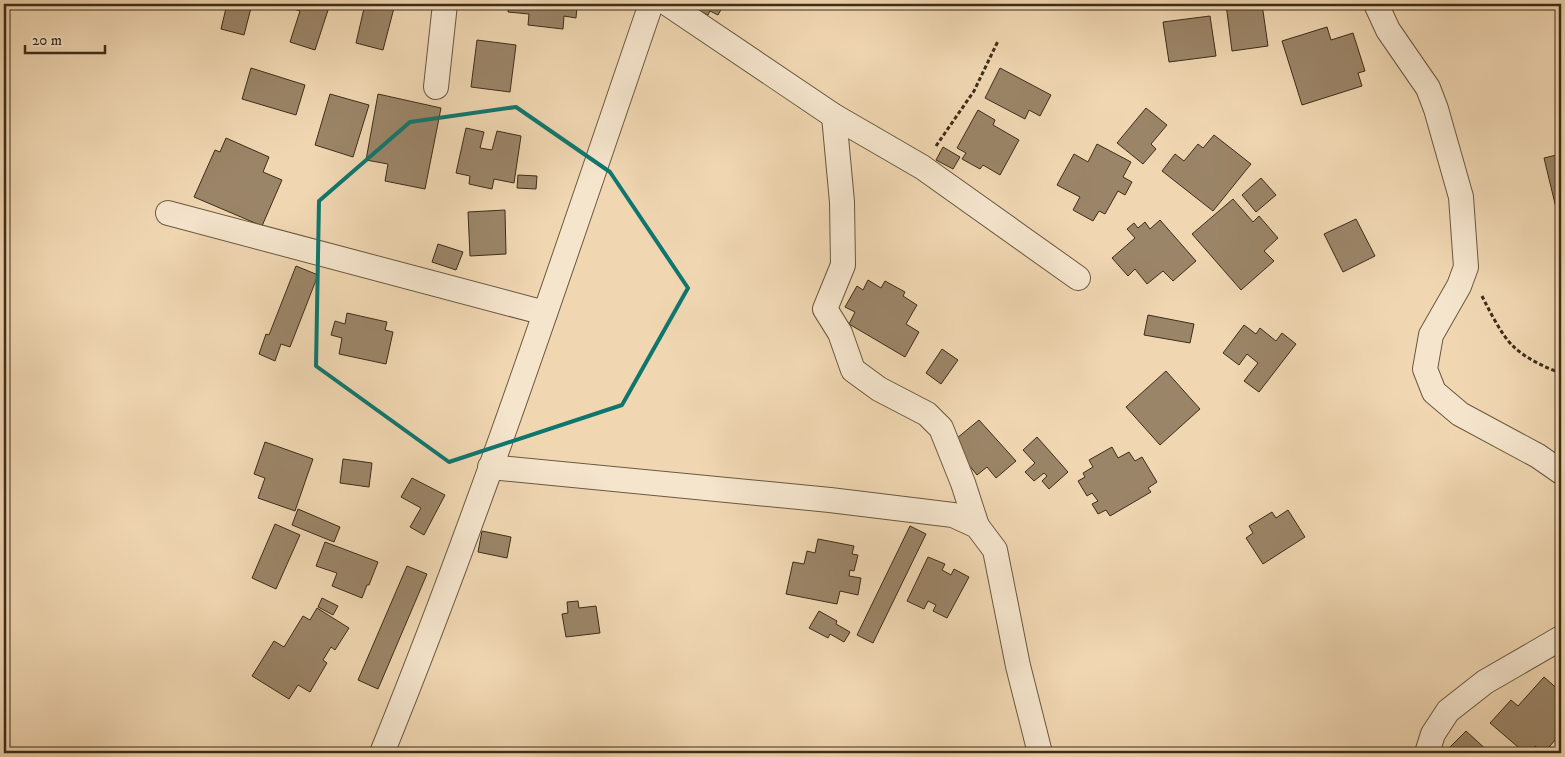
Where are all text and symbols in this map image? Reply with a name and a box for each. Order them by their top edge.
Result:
scale bar [25,22,105,54]
text: 20 m [32,31,62,50]

